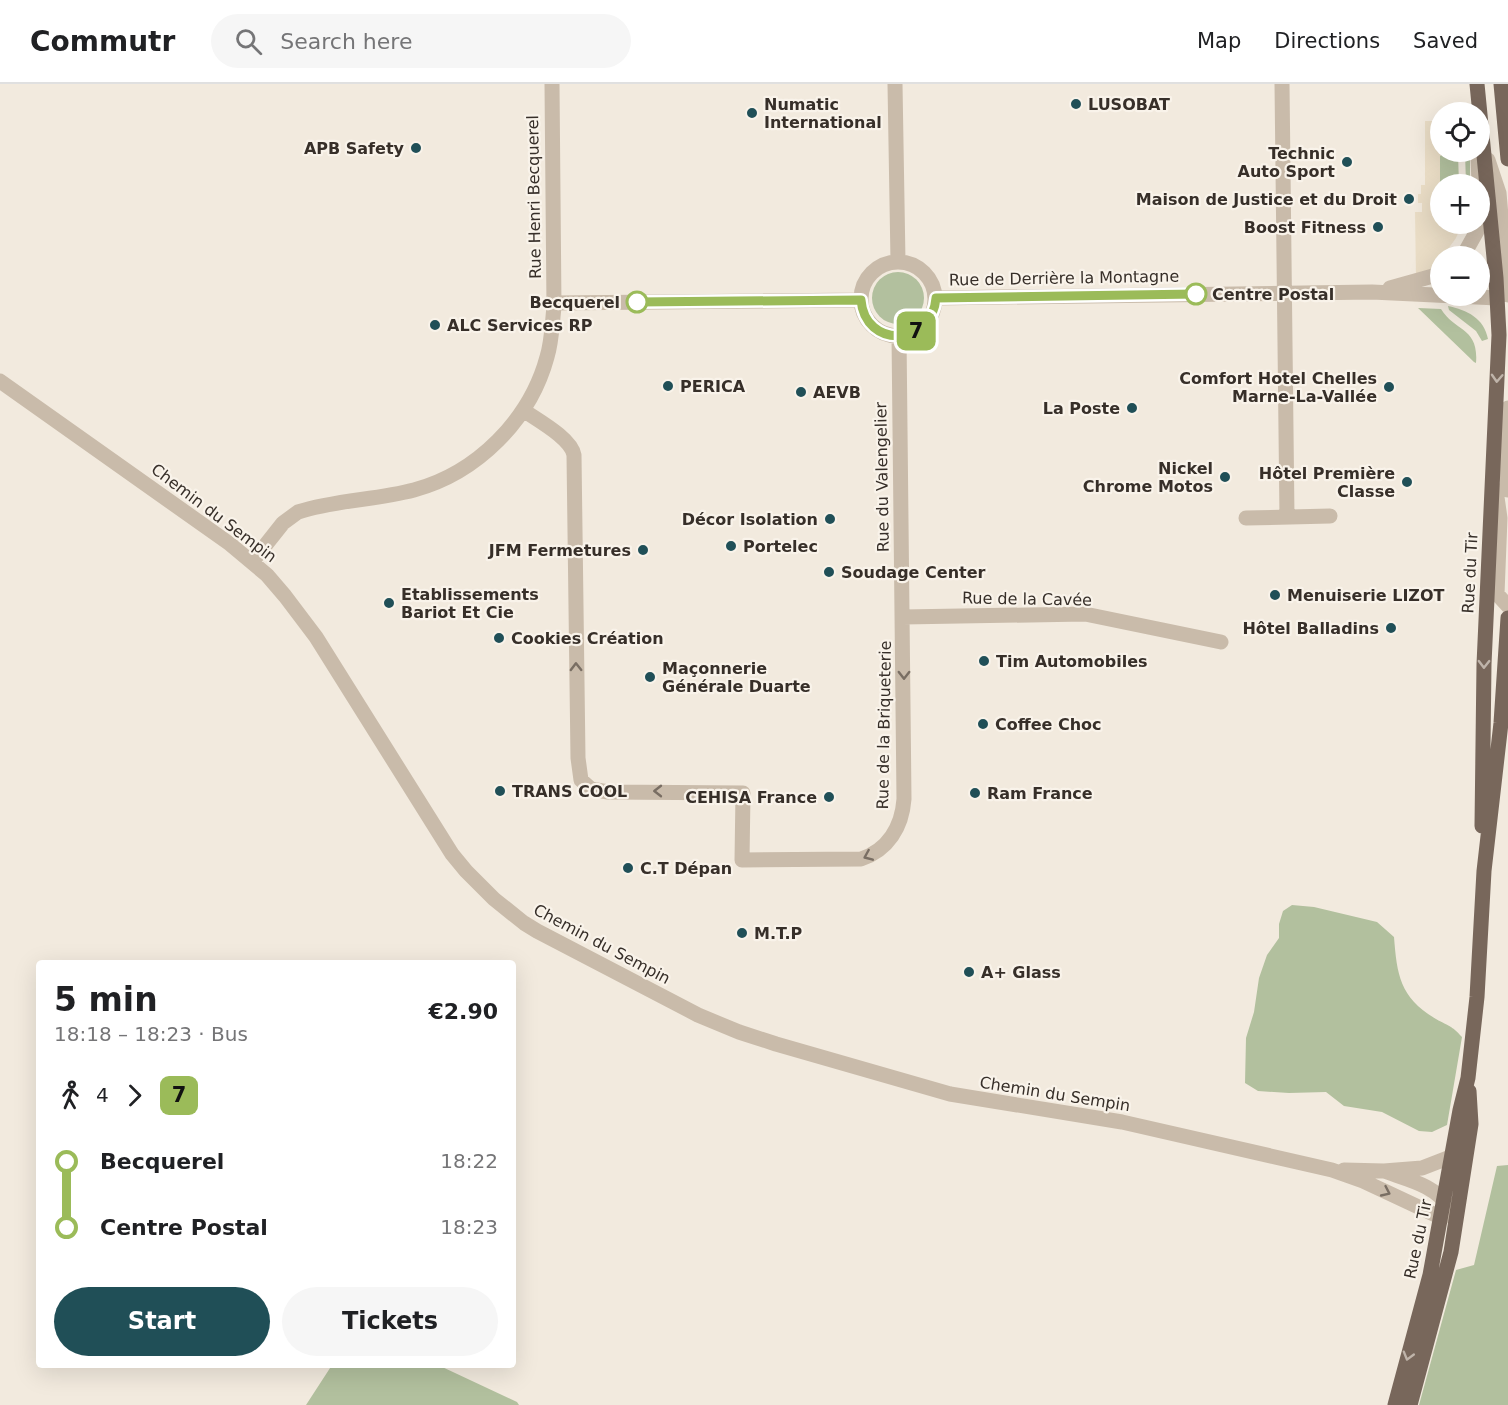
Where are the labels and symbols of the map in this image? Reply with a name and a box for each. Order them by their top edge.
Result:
place label: Numatic International [764,95,882,132]
place label: LUSOBAT [1088,95,1170,114]
marker: LUSOBAT [1069,97,1083,111]
marker: Numatic International [745,106,759,120]
street label: Rue Henri Becquerel [523,115,545,279]
place label: APB Safety [304,139,405,158]
marker: APB Safety [409,141,423,155]
place label: Technic Auto Sport [1238,144,1335,181]
marker: Technic Auto Sport [1340,155,1354,169]
place label: Maison de Justice et du Droit [1136,190,1397,209]
marker: Maison de Justice et du Droit [1402,192,1416,206]
place label: Boost Fitness [1244,218,1366,237]
marker: Boost Fitness [1371,220,1385,234]
street label: Rue de Derrière la Montagne [949,266,1179,290]
marker: Centre Postal [1185,283,1207,305]
place label: Centre Postal [1212,285,1334,304]
marker: Becquerel [626,291,648,313]
place label: Becquerel [530,293,620,312]
line badge: 7 [896,312,936,350]
place label: ALC Services RP [447,316,593,335]
marker: ALC Services RP [428,318,442,332]
place label: Comfort Hotel Chelles Marne-La-Vallée [1179,369,1377,406]
one-way arrow [1490,373,1503,382]
place label: PERICA [680,377,746,396]
marker: PERICA [661,379,675,393]
marker: Comfort Hotel Chelles Marne-La-Vallée [1382,380,1396,394]
place label: AEVB [813,383,861,402]
marker: AEVB [794,385,808,399]
place label: La Poste [1043,399,1120,418]
street label: Rue du Valengelier [871,401,893,552]
marker: La Poste [1125,401,1139,415]
place label: Nickel Chrome Motos [1083,459,1213,496]
street label: Chemin du Sempin [148,460,280,566]
place label: Hôtel Première Classe [1259,464,1395,501]
marker: Nickel Chrome Motos [1218,470,1232,484]
marker: Hôtel Première Classe [1400,475,1414,489]
place label: Décor Isolation [682,510,818,529]
marker: Décor Isolation [823,512,837,526]
street label: Rue du Tir [1458,532,1482,614]
place label: Portelec [743,537,818,556]
marker: Portelec [724,539,738,553]
place label: JFM Fermetures [488,541,631,560]
marker: JFM Fermetures [636,543,650,557]
place label: Soudage Center [841,563,986,582]
marker: Soudage Center [822,565,836,579]
place label: Etablissements Bariot Et Cie [401,585,539,622]
place label: Menuiserie LIZOT [1287,586,1445,605]
street label: Rue de la Cavée [962,588,1092,610]
marker: Menuiserie LIZOT [1268,588,1282,602]
marker: Etablissements Bariot Et Cie [382,596,396,610]
place label: Hôtel Balladins [1242,619,1379,638]
marker: Hôtel Balladins [1384,621,1398,635]
place label: Cookies Création [511,629,664,648]
marker: Cookies Création [492,631,506,645]
street label: Rue de la Briqueterie [873,640,895,810]
place label: Tim Automobiles [996,652,1148,671]
marker: Tim Automobiles [977,654,991,668]
place label: Maçonnerie Générale Duarte [662,659,811,696]
one-way arrow [1477,660,1490,669]
one-way arrow [570,662,583,671]
marker: Maçonnerie Générale Duarte [643,670,657,684]
one-way arrow [897,671,910,680]
place label: Coffee Choc [995,715,1102,734]
marker: Coffee Choc [976,717,990,731]
place label: TRANS COOL [512,782,627,801]
marker: TRANS COOL [493,784,507,798]
place label: Ram France [987,784,1093,803]
one-way arrow [654,785,663,797]
marker: Ram France [968,786,982,800]
place label: CEHISA France [685,788,817,807]
marker: CEHISA France [822,790,836,804]
one-way arrow [864,849,875,861]
place label: C.T Dépan [640,859,732,878]
marker: C.T Dépan [621,861,635,875]
street label: Chemin du Sempin [530,900,674,988]
place label: M.T.P [754,924,803,943]
marker: M.T.P [735,926,749,940]
place label: A+ Glass [981,963,1061,982]
marker: A+ Glass [962,965,976,979]
street label: Chemin du Sempin [978,1073,1132,1115]
one-way arrow [1380,1185,1391,1197]
street label: Rue du Tir [1400,1197,1436,1281]
one-way arrow [1403,1350,1415,1361]

